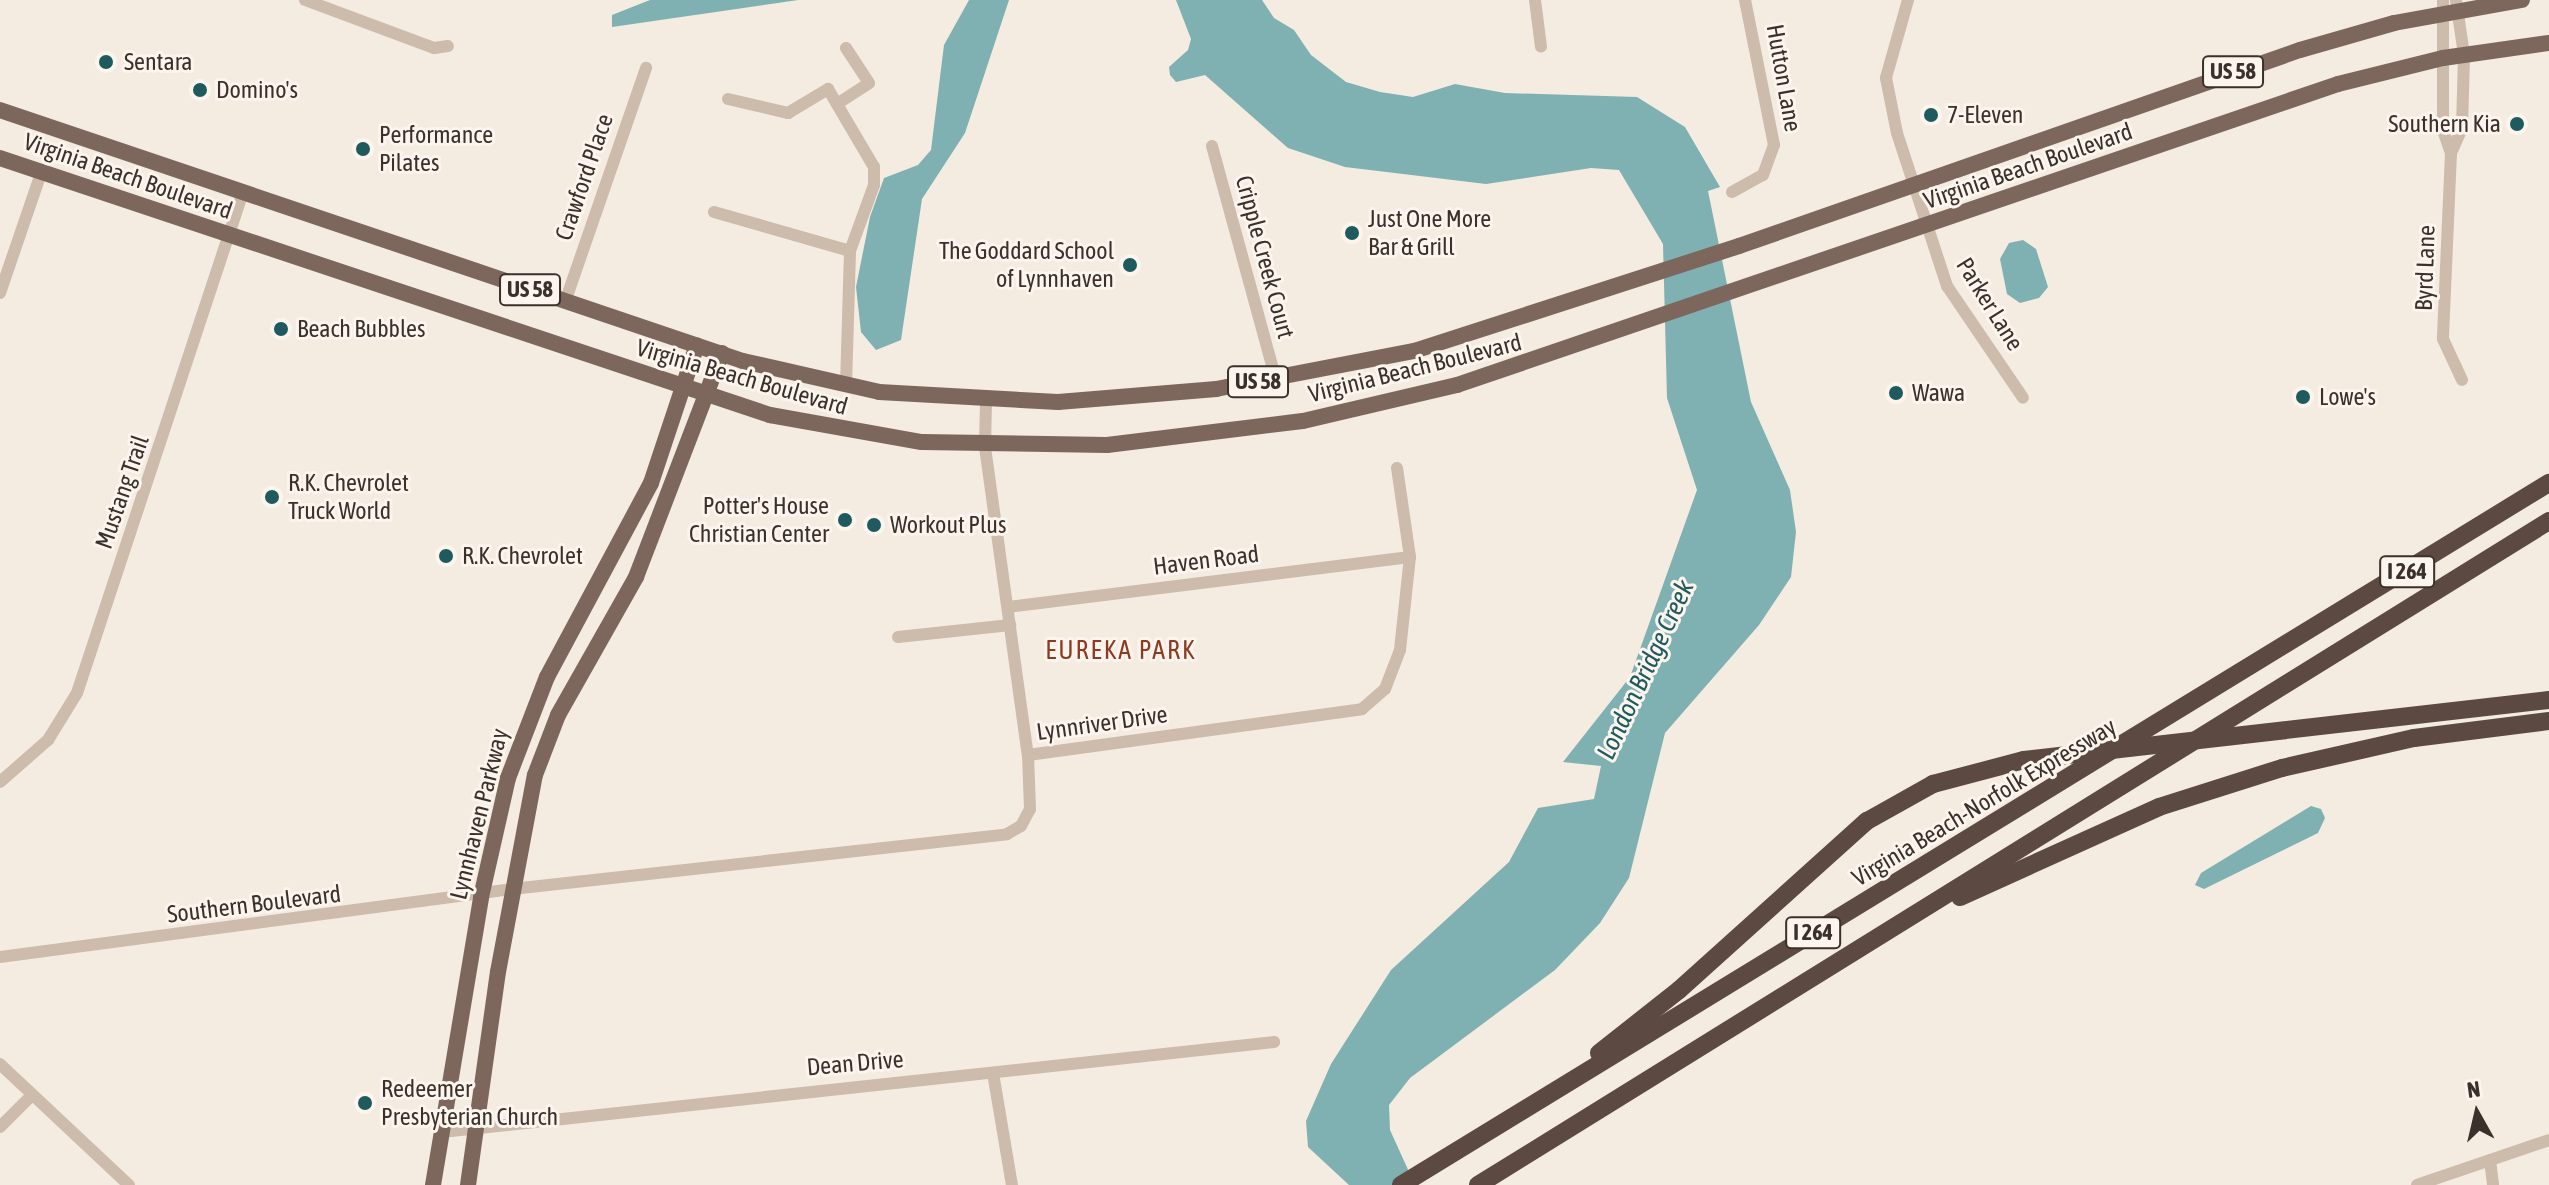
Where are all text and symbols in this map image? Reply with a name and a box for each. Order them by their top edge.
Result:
street label: Hutton Lane [1760,22,1808,134]
place label: Sentara [124,48,192,76]
marker: Sentara [95,51,117,73]
road number: US 58 [2201,54,2265,90]
place label: Domino's [216,76,298,104]
marker: Domino's [191,81,209,99]
place label: 7-Eleven [1947,101,2023,129]
marker: 7-Eleven [1922,106,1940,124]
street label: Crawford Place [549,110,619,244]
place label: Southern Kia [2388,110,2501,138]
marker: Southern Kia [2508,115,2526,133]
street label: Virginia Beach Boulevard [1920,117,2136,215]
place label: Performance Pilates [379,121,493,177]
street label: Virginia Beach Boulevard [20,127,236,225]
marker: Performance Pilates [354,140,372,158]
street label: Cripple Creek Court [1229,172,1301,342]
place label: Just One More Bar & Grill [1368,205,1491,261]
marker: Just One More Bar & Grill [1343,224,1361,242]
street label: Byrd Lane [2409,225,2441,311]
place label: The Goddard School of Lynnhaven [939,237,1114,293]
street label: Parker Lane [1950,252,2030,356]
marker: The Goddard School of Lynnhaven [1121,256,1139,274]
road number: US 58 [498,272,562,308]
place label: Beach Bubbles [297,315,425,343]
marker: Beach Bubbles [272,320,290,338]
street label: Virginia Beach Boulevard [1305,328,1525,408]
street label: Virginia Beach Boulevard [633,333,851,421]
road number: US 58 [1226,364,1290,400]
place label: Wawa [1912,379,1965,407]
place label: Lowe's [2319,383,2376,411]
marker: Wawa [1887,384,1905,402]
marker: Lowe's [2294,388,2312,406]
street label: Mustang Trail [89,431,155,553]
place label: R.K. Chevrolet Truck World [288,469,409,525]
marker: R.K. Chevrolet Truck World [263,488,281,506]
place label: Potter's House Christian Center [689,492,829,548]
marker: Potter's House Christian Center [836,511,854,529]
place label: Workout Plus [890,511,1006,539]
marker: Workout Plus [865,516,883,534]
street label: Haven Road [1151,539,1261,581]
place label: R.K. Chevrolet [462,542,583,570]
marker: R.K. Chevrolet [437,547,455,565]
road number: I 264 [2379,554,2435,590]
water label: London Bridge Creek [1591,575,1701,765]
district label: EUREKA PARK [1045,635,1197,667]
street label: Lynnriver Drive [1035,700,1169,746]
street label: Virginia Beach-Norfolk Expressway [1847,712,2121,892]
street label: Lynnhaven Parkway [444,726,514,902]
street label: Southern Boulevard [166,879,342,929]
road number: I 264 [1785,915,1841,951]
street label: Dean Drive [805,1044,905,1082]
north arrow [2437,1073,2517,1153]
place label: Redeemer Presbyterian Church [381,1075,558,1131]
text: N [2465,1075,2482,1103]
marker: Redeemer Presbyterian Church [356,1094,374,1112]

